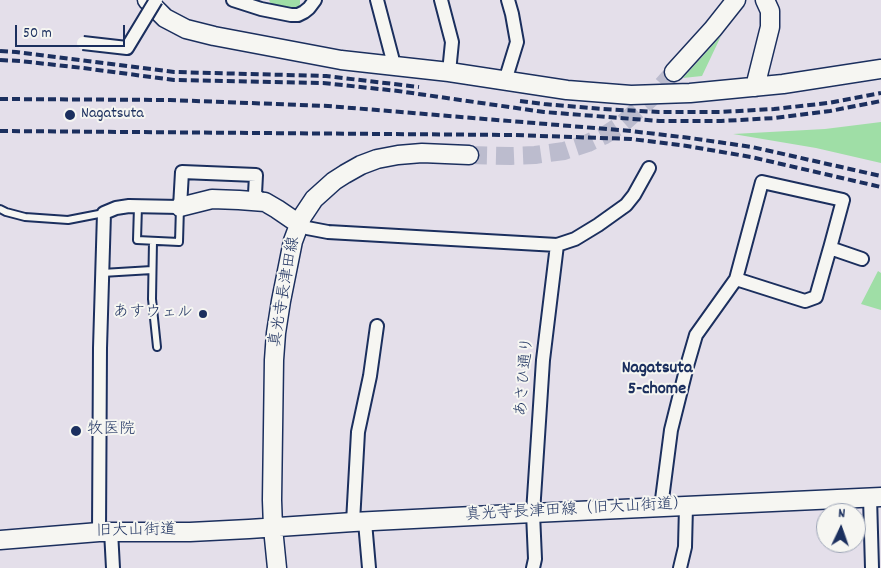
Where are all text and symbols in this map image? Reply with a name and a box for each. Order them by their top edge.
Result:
scale bar [18,15,128,47]
text: 50 m [23,23,52,45]
place label: Nagatsuta [81,105,144,125]
marker: Nagatsuta [63,108,77,122]
street label: 真光寺長津田線 [267,235,305,349]
place label: あすウェル [113,304,193,324]
marker: あすウェル [197,308,209,320]
street label: あさひ通り [513,336,539,418]
district label: Nagatsuta 5-chome [622,359,692,402]
place label: 牧医院 [87,421,135,441]
marker: 牧医院 [69,424,83,438]
street label: 真光寺長津田線（旧大山街道） [465,496,689,526]
north arrow [816,503,866,553]
text: N [838,504,846,524]
street label: 旧大山街道 [96,522,176,542]

